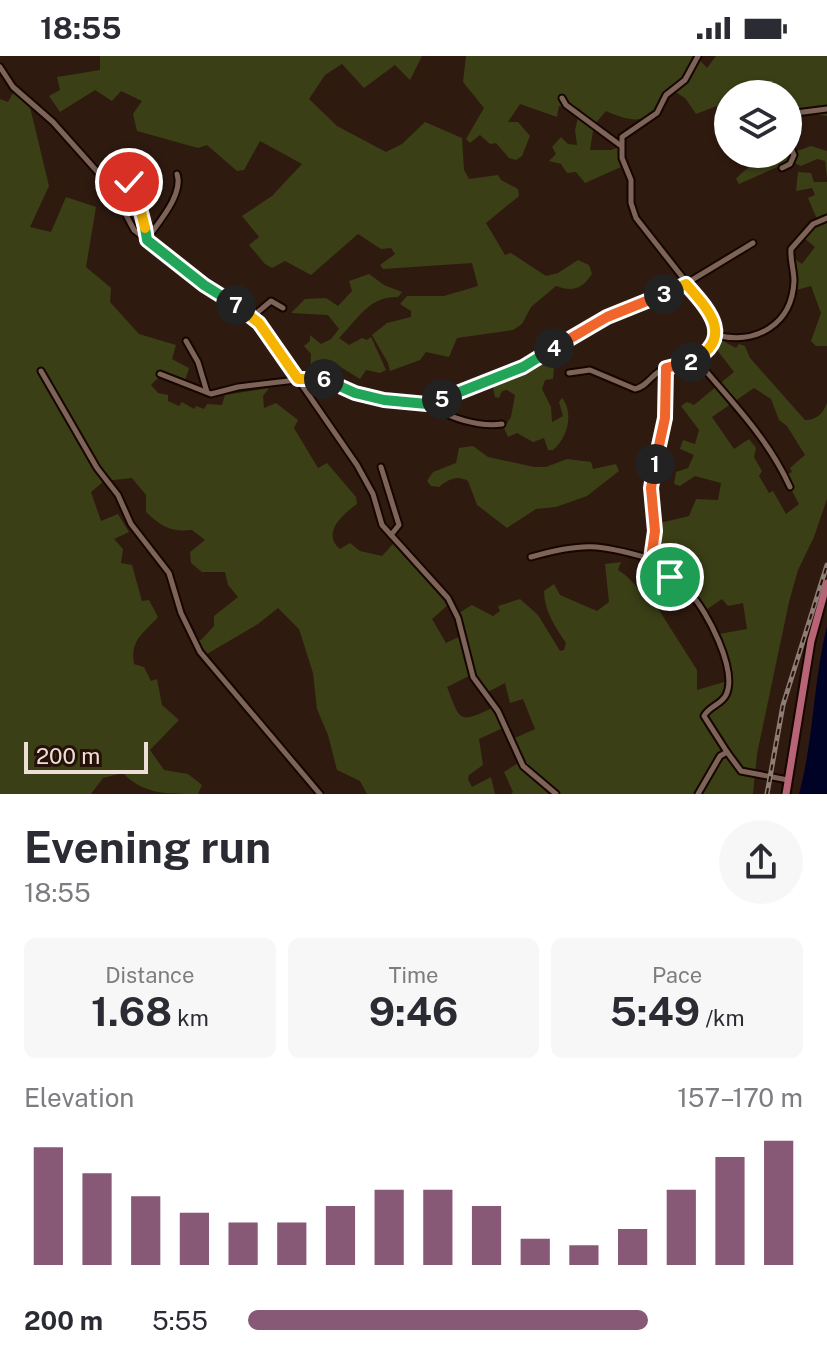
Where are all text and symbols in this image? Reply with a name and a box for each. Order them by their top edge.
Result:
text: 18:55 [40,10,122,46]
map controls [714,80,802,168]
button: layers [714,80,802,168]
pin [95,148,163,216]
icon: check [107,160,151,204]
pin: 3 [644,274,684,314]
text: 3 [657,281,671,307]
pin: 7 [216,285,256,325]
text: 7 [229,292,243,318]
pin: 4 [534,328,574,368]
text: 4 [547,335,561,361]
pin: 2 [671,342,711,382]
text: 2 [684,349,698,375]
pin: 6 [304,359,344,399]
text: 6 [317,366,331,392]
pin: 5 [422,379,462,419]
text: 5 [435,386,449,412]
pin: 1 [635,444,675,484]
text: 1 [650,451,660,477]
pin [636,543,704,611]
icon: arrive [648,555,692,599]
scale bar [24,738,148,774]
text: 200 m [36,743,100,769]
button: share [719,820,803,904]
text: Evening run [24,821,271,873]
text: 18:55 [24,877,91,908]
text: Distance [105,962,194,988]
text: Time [388,962,439,988]
text: Pace [652,962,702,988]
text: 1.68 [91,988,172,1035]
text: 9:46 [369,988,458,1035]
text: 5:49 [610,988,700,1035]
text: km [172,1005,209,1031]
text: /km [700,1005,745,1031]
text: Elevation [24,1082,134,1113]
text: 157–170 m [677,1082,803,1113]
text: 200 m [24,1305,103,1336]
text: 5:55 [152,1305,208,1336]

